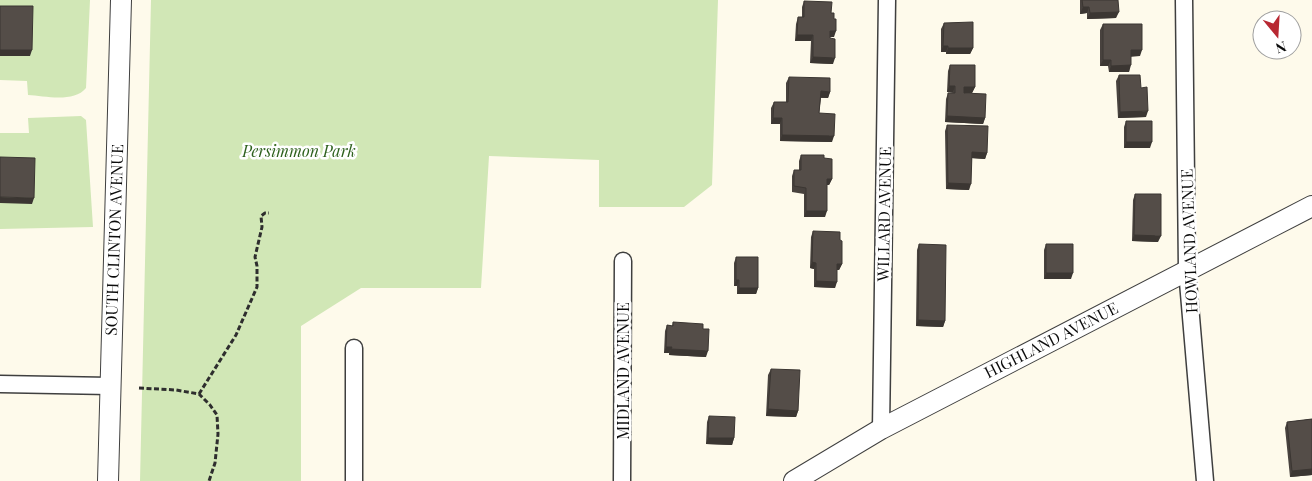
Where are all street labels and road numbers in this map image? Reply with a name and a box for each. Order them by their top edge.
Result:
street label: SOUTH CLINTON AVENUE [100,144,127,336]
street label: WILLARD AVENUE [872,146,895,283]
street label: HOWLAND AVENUE [1175,168,1202,314]
street label: HIGHLAND AVENUE [980,297,1121,382]
street label: MIDLAND AVENUE [612,302,633,440]

